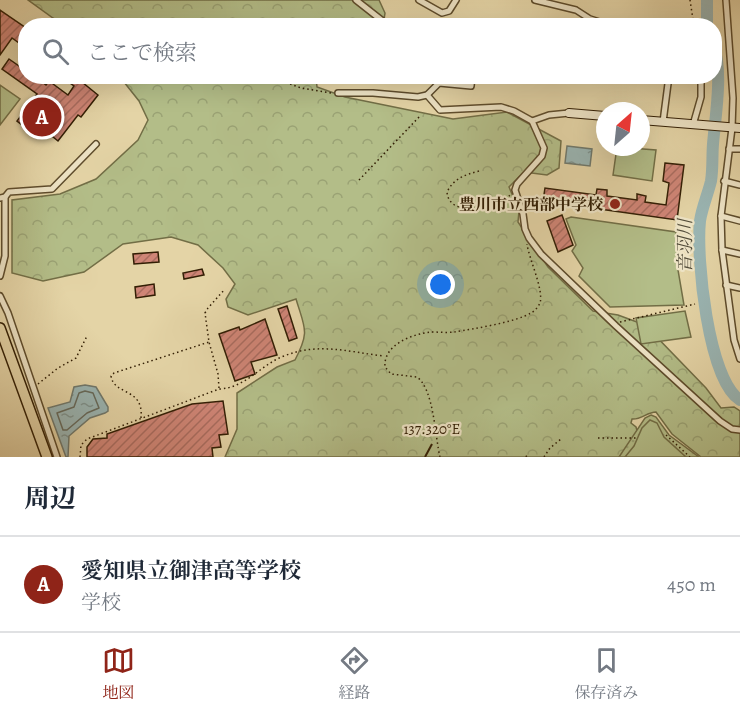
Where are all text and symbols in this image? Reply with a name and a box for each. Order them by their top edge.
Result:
search box [18,18,722,84]
icon: search [39,35,72,68]
text: ここで検索 [87,38,197,68]
pin: A [22,94,62,140]
north arrow [596,102,650,156]
place label: 豊川市立西部中学校 [459,194,604,216]
marker: 豊川市立西部中学校 [608,197,622,211]
water label: 音羽川 [673,217,697,273]
your location [426,270,455,299]
text: 137.320°E [403,419,461,439]
text: 周辺 [24,481,76,516]
text: 愛知県立御津高等学校 [81,556,301,586]
text: A [37,571,50,598]
text: 450 m [667,571,716,598]
text: 学校 [81,589,121,616]
tab: 地図 [102,644,135,704]
tab: 経路 [338,644,371,704]
tab: 保存済み [574,644,638,704]

